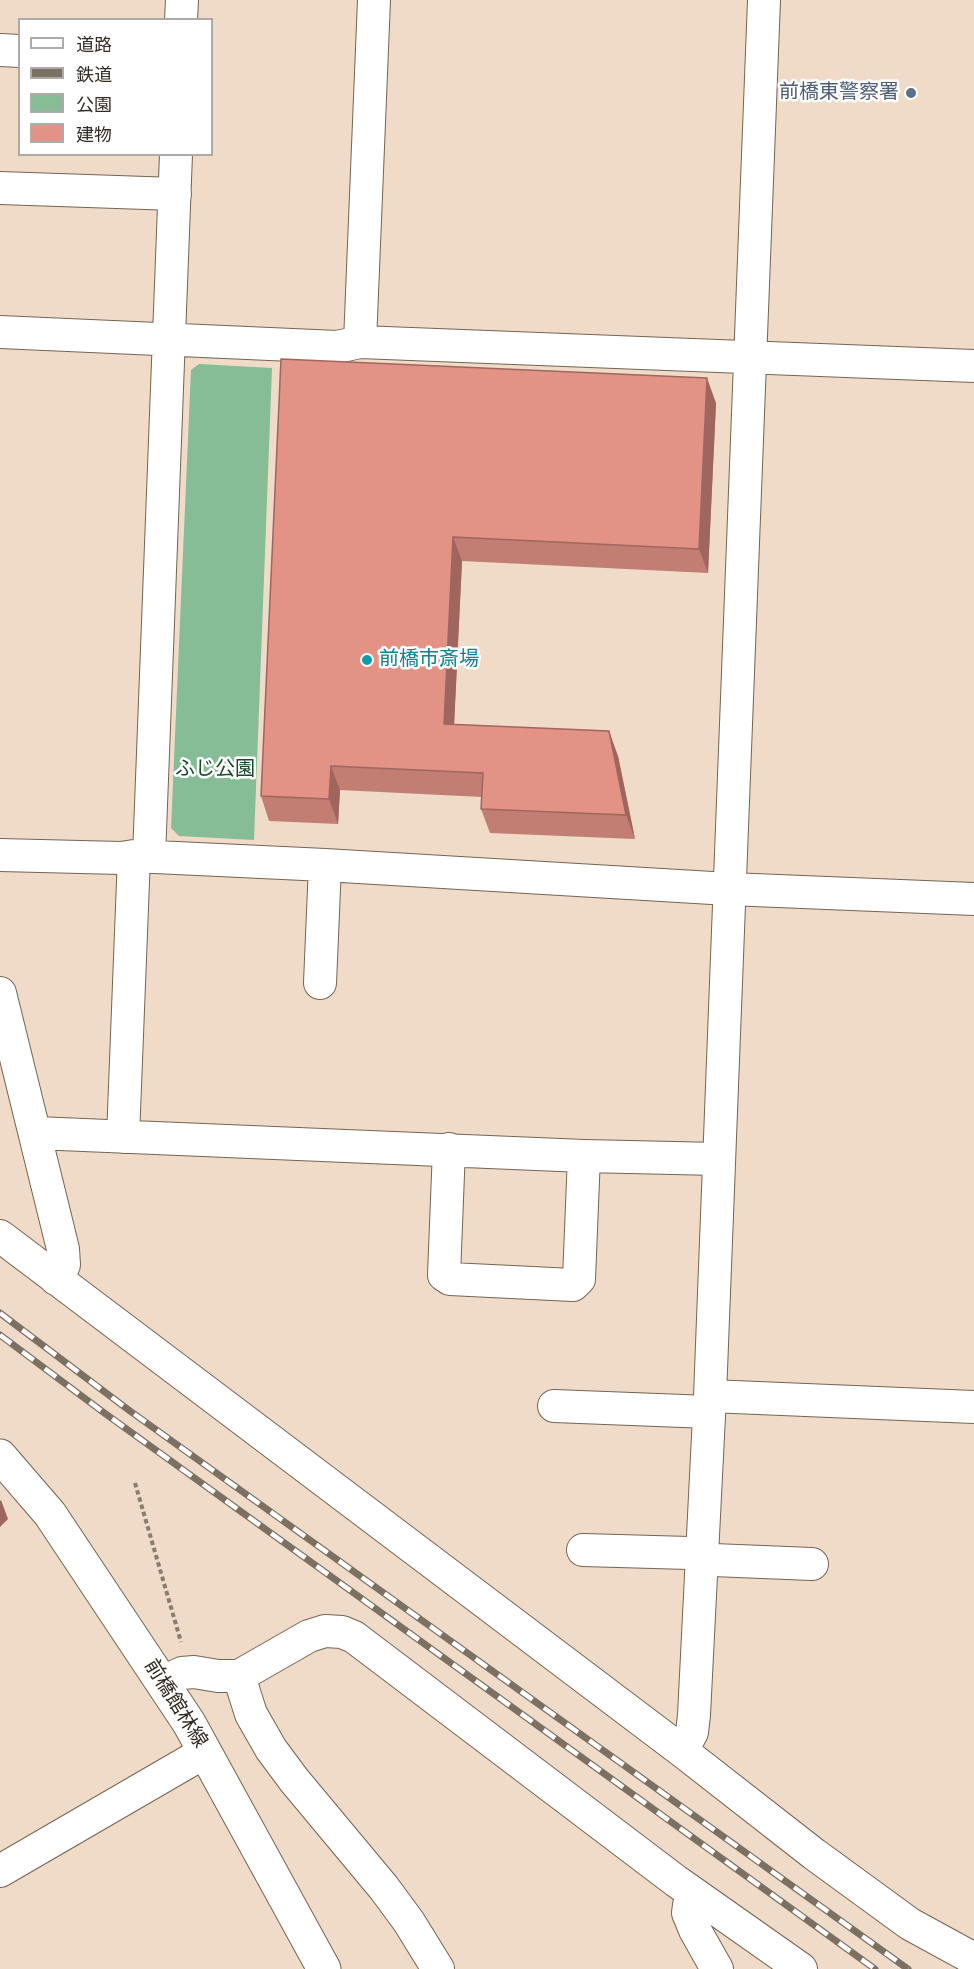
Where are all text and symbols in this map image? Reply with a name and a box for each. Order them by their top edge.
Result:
legend [18,18,213,156]
text: 道路 [76,34,112,55]
text: 鉄道 [76,64,112,85]
place label: 前橋東警察署 [779,81,899,105]
marker: 前橋東警察署 [904,86,918,100]
text: 公園 [76,94,112,115]
text: 建物 [76,124,112,145]
place label: 前橋市斎場 [379,648,479,672]
marker: 前橋市斎場 [360,653,374,667]
park label: ふじ公園 [175,758,255,782]
street label: 前橋館林線 [138,1655,212,1753]

